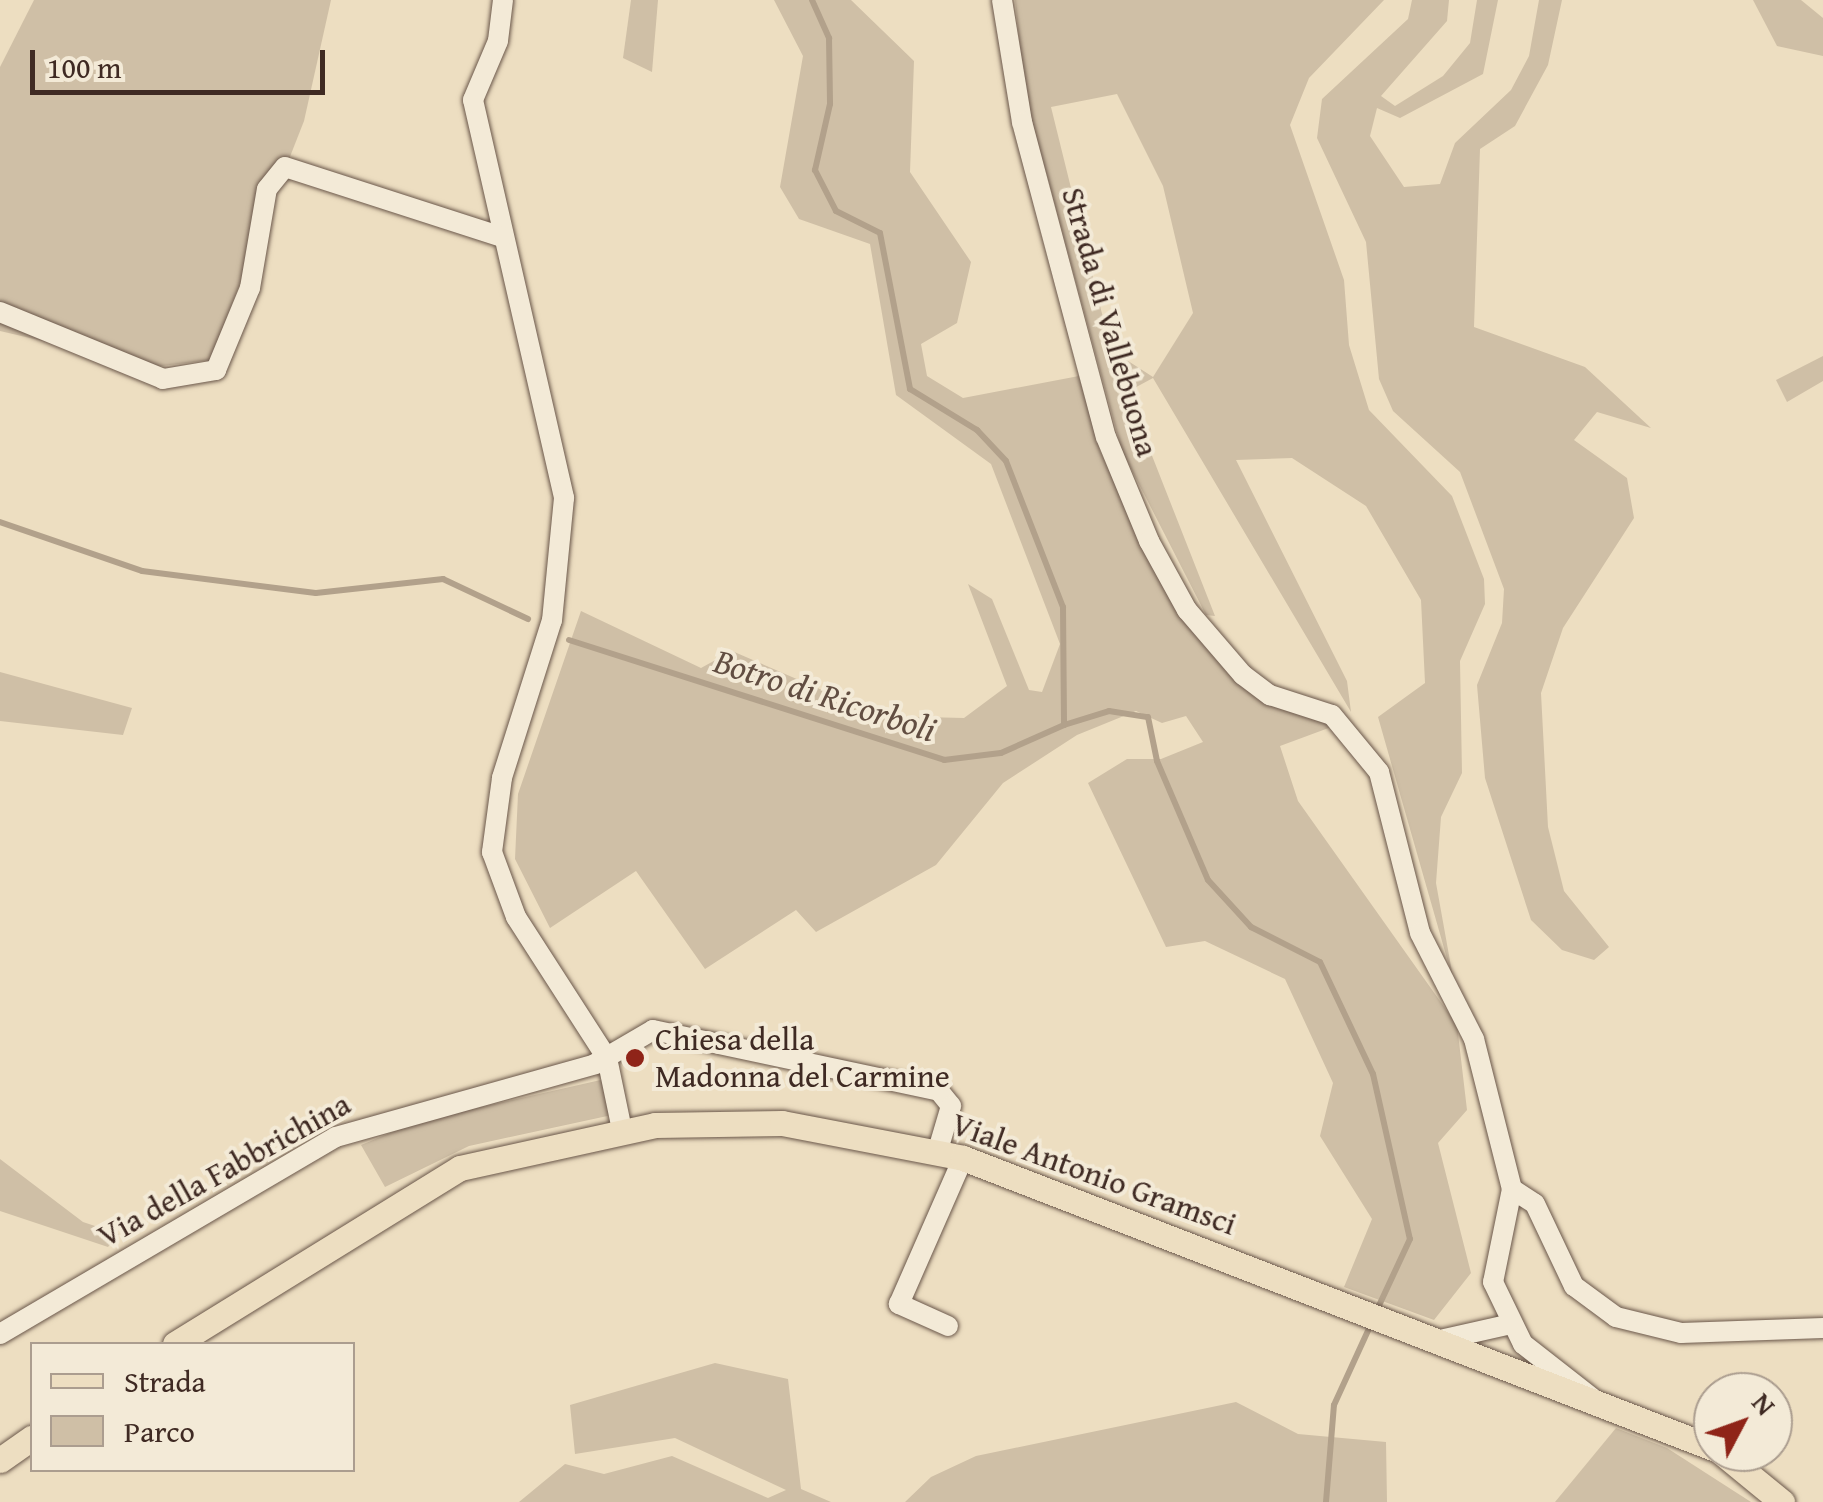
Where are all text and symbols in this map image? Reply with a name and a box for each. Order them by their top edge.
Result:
scale bar [35,30,330,92]
text: 100 m [47,45,121,89]
street label: Strada di Vallebuona [1053,183,1167,461]
water label: Botro di Ricorboli [709,639,941,751]
place label: Chiesa della Madonna del Carmine [655,1021,950,1096]
marker: Chiesa della Madonna del Carmine [624,1047,646,1069]
street label: Via della Fabbrichina [91,1085,357,1255]
street label: Viale Antonio Gramsci [946,1105,1242,1243]
legend [30,1342,355,1472]
text: Strada [124,1359,206,1403]
north arrow [1693,1372,1793,1472]
text: N [1743,1383,1786,1424]
text: Parco [124,1409,195,1453]

